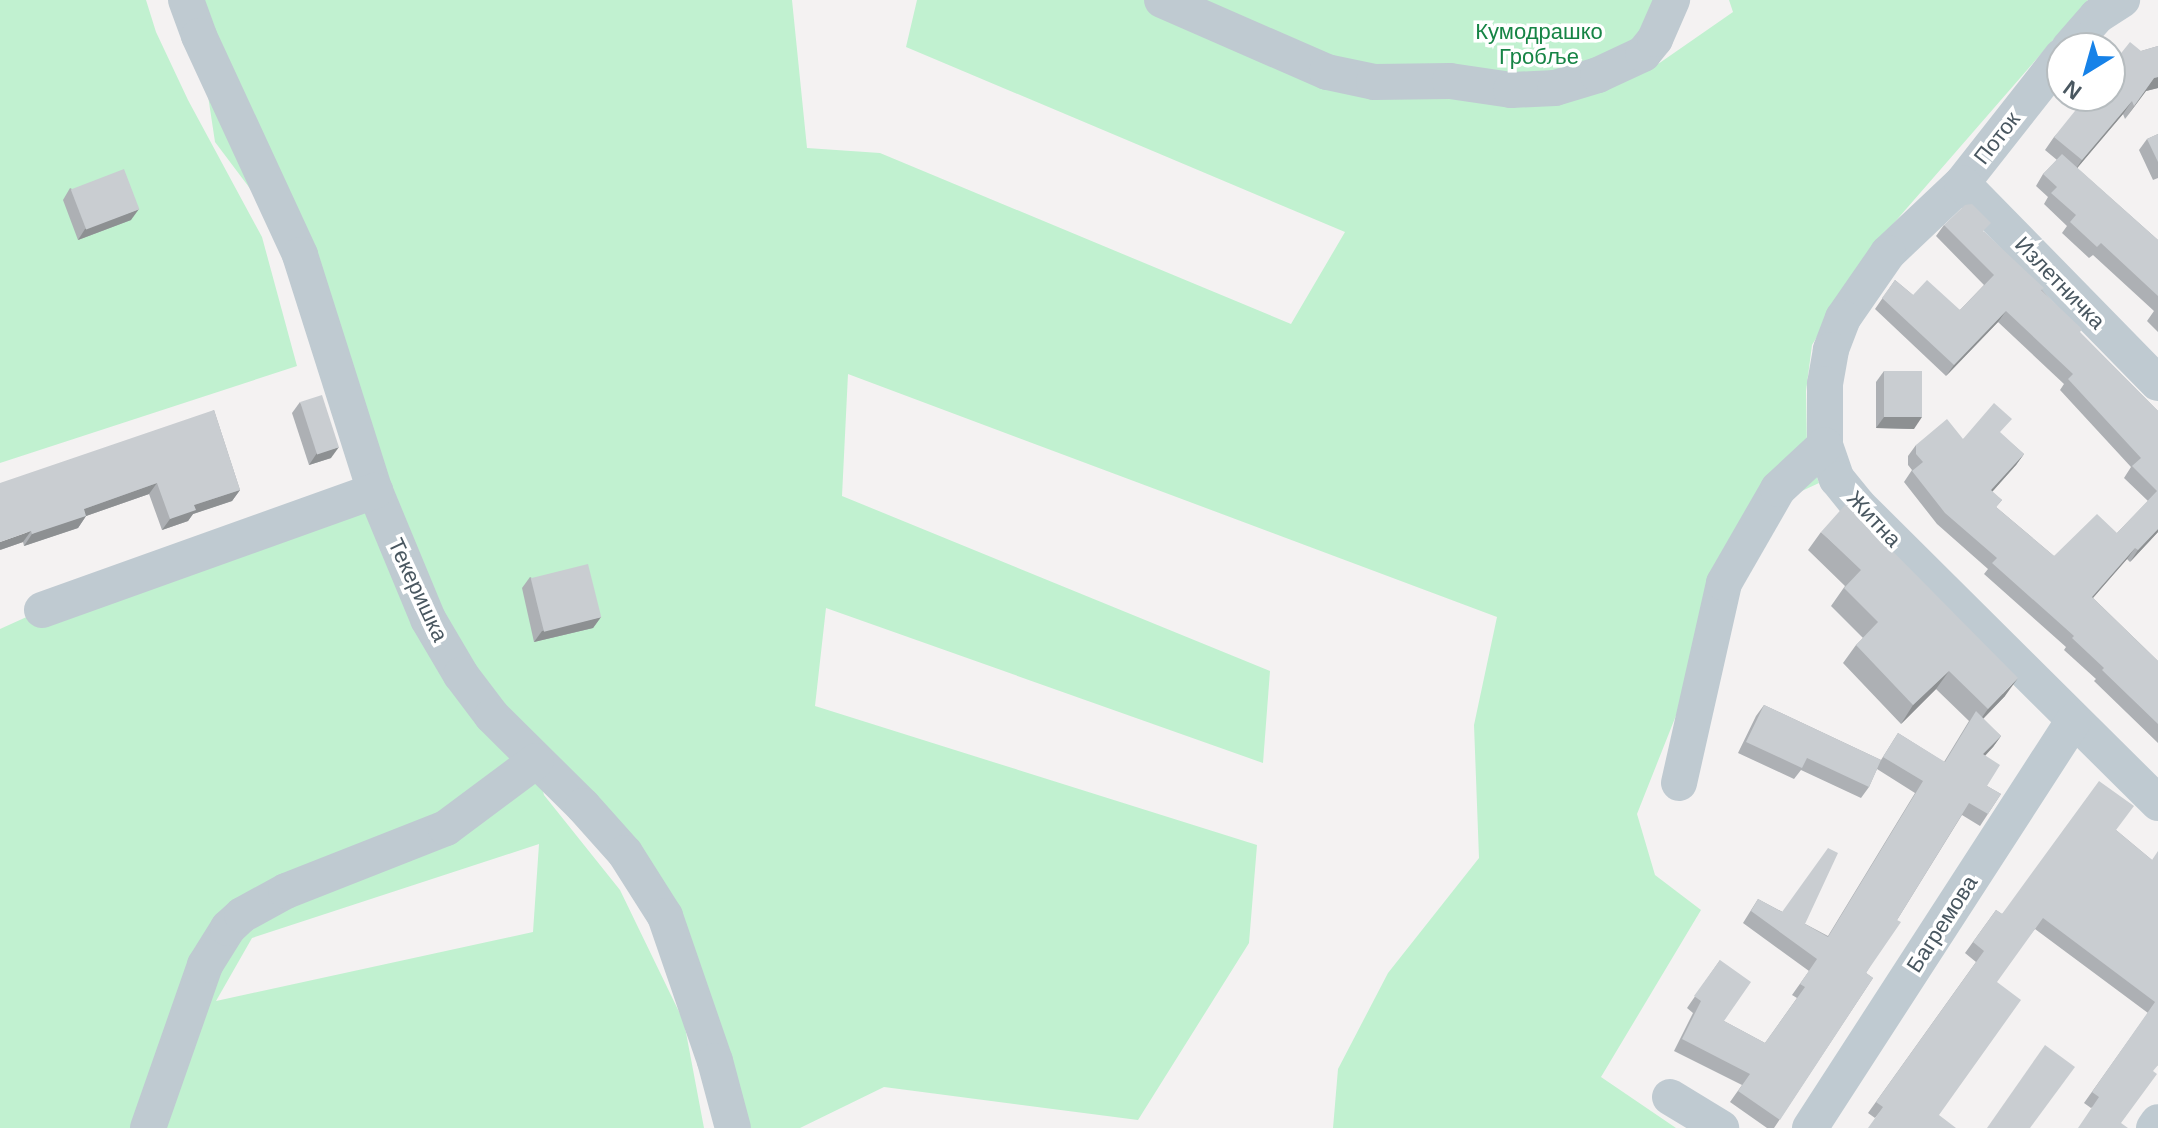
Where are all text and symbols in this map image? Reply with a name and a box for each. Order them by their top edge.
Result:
park label: Кумодрашко Гробље [1475,18,1603,70]
north arrow [2046,32,2126,112]
text: N [2059,75,2086,105]
street label: Поток [1968,107,2026,169]
street label: Излетничка [2009,231,2111,335]
street label: Житна [1841,485,1907,553]
street label: Текеришка [383,534,453,646]
street label: Багремова [1901,871,1983,977]

